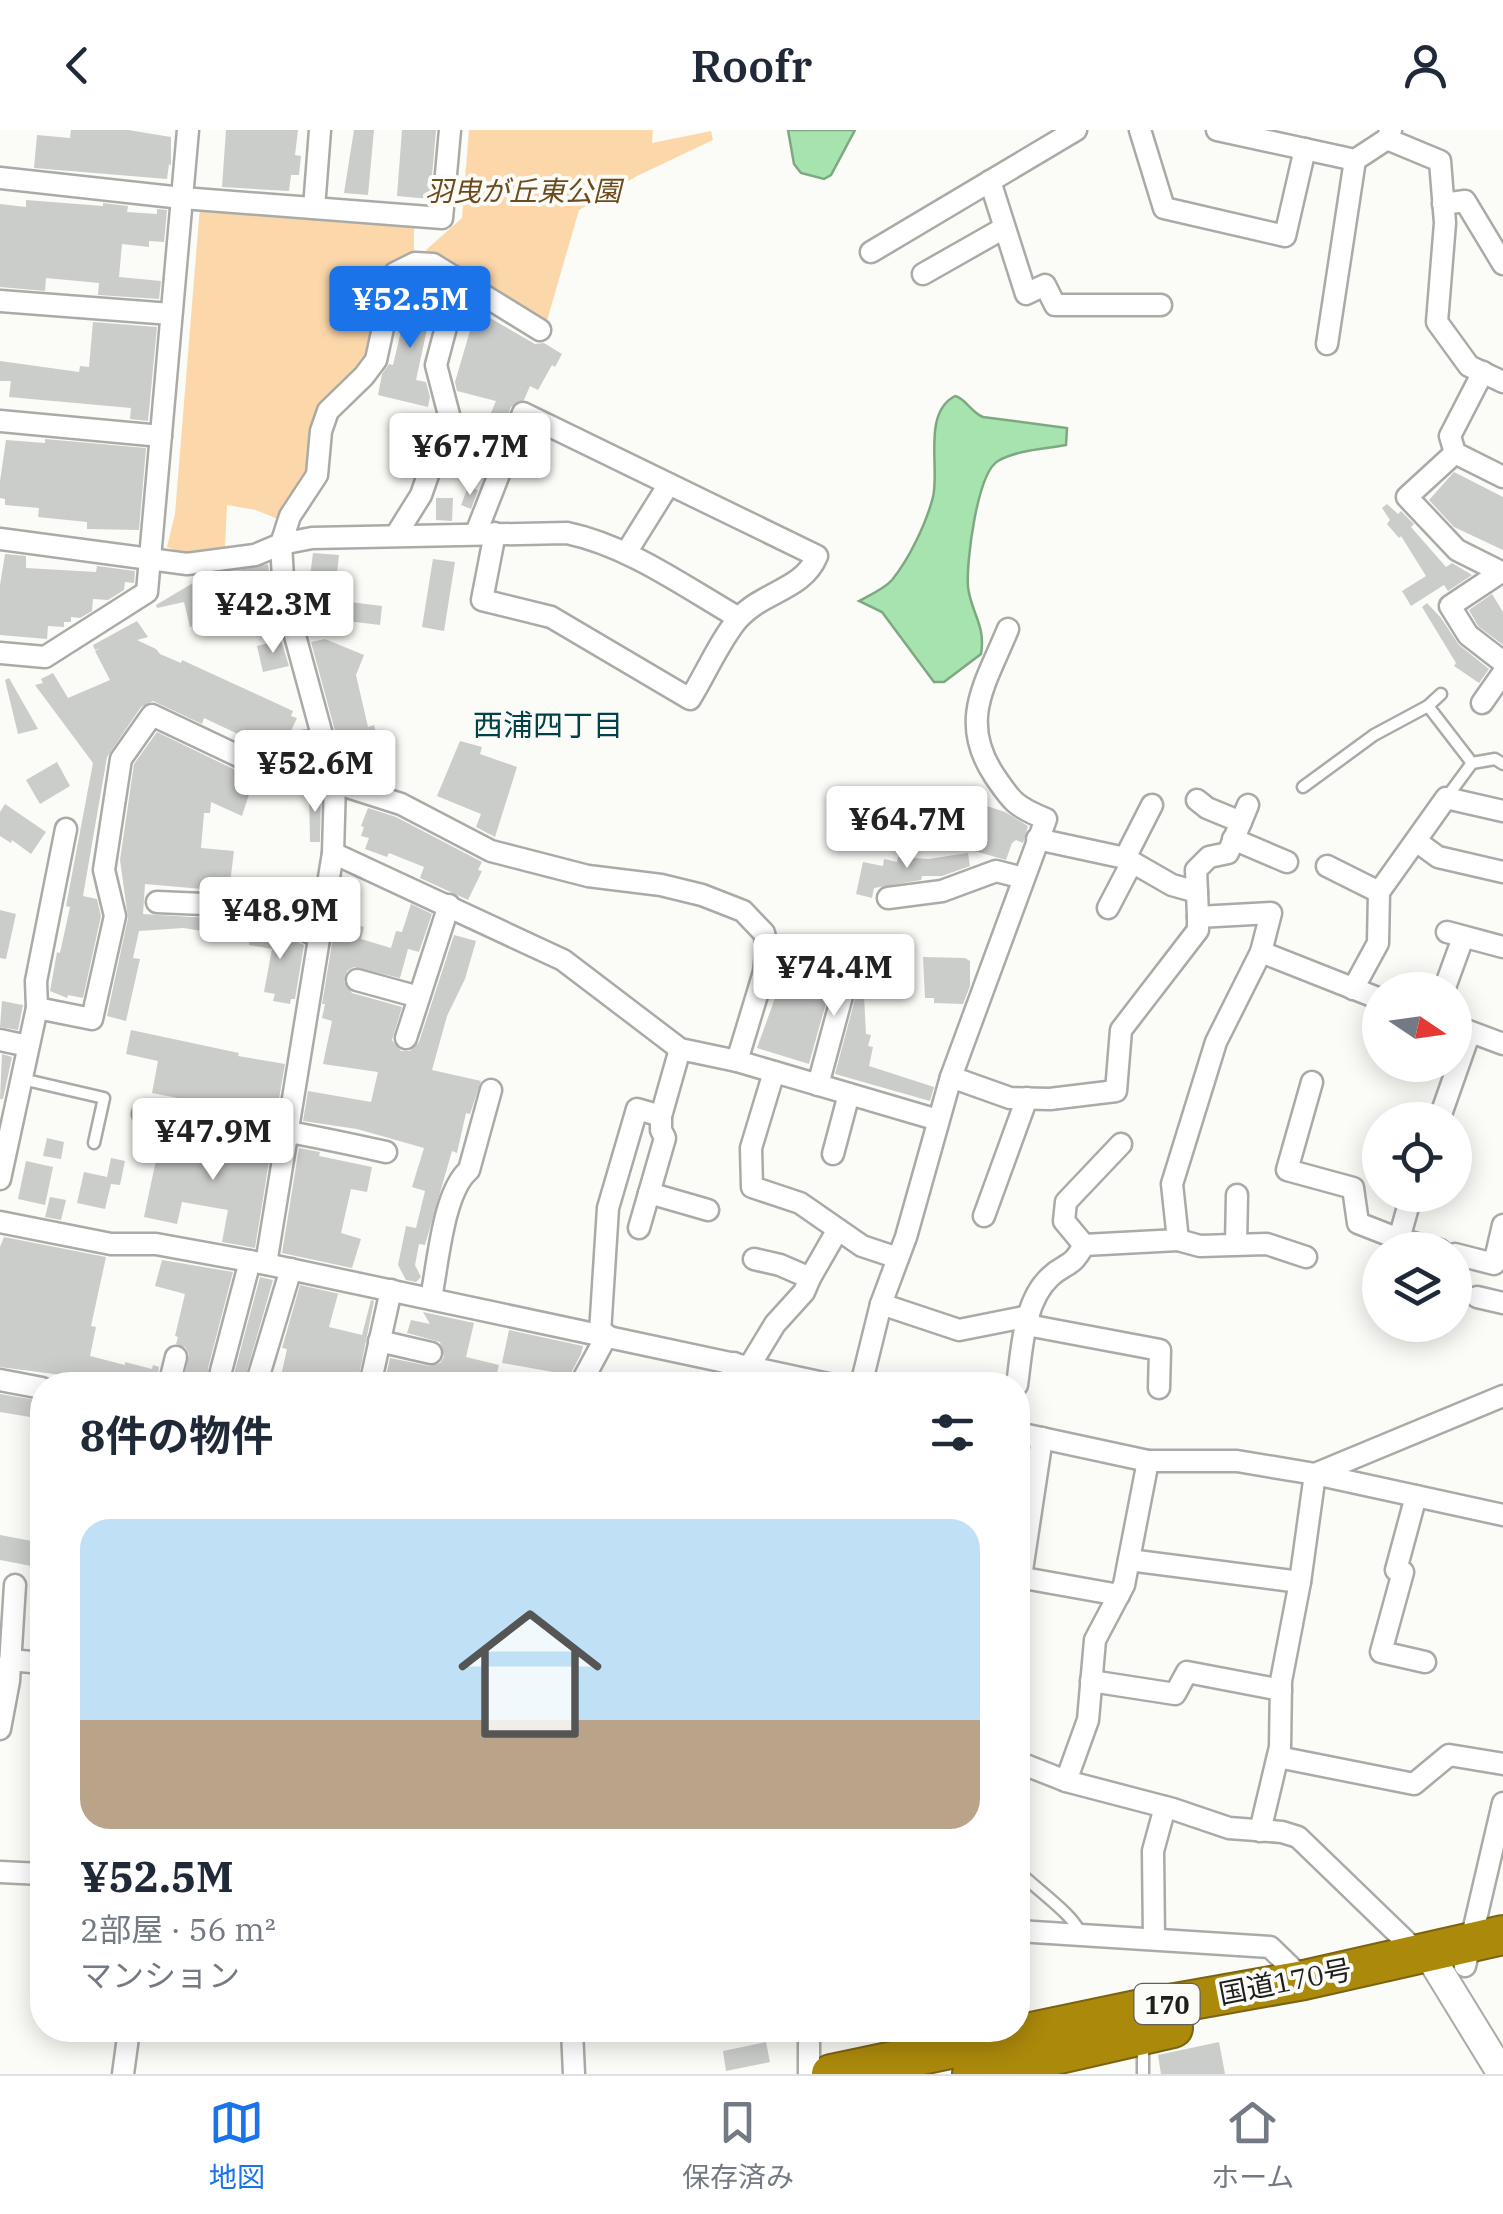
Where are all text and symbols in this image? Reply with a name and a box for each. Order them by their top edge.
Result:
text: Roofr [691,36,812,94]
icon: back [50,38,105,93]
icon: person [1398,38,1453,93]
park label: 羽曳が丘東公園 [425,172,625,209]
pin: ¥52.5M [329,266,491,351]
text: ¥52.5M [351,277,469,319]
pin: ¥67.7M [389,413,551,498]
text: ¥67.7M [411,424,529,466]
pin: ¥42.3M [192,571,354,656]
text: ¥42.3M [214,582,332,624]
district label: 西浦四丁目 [473,705,623,744]
pin: ¥52.6M [234,730,396,815]
text: ¥52.6M [256,741,374,783]
pin: ¥64.7M [826,786,988,871]
text: ¥64.7M [848,797,966,839]
pin: ¥48.9M [199,877,361,962]
text: ¥48.9M [221,888,339,930]
pin: ¥74.4M [753,934,915,1019]
text: ¥74.4M [775,945,893,987]
north arrow [1362,972,1472,1082]
map controls [1362,972,1472,1342]
pin: ¥47.9M [132,1098,294,1183]
button: locate [1362,1102,1472,1212]
text: ¥47.9M [154,1109,272,1151]
button: layers [1362,1232,1472,1342]
icon: filters [925,1405,980,1460]
text: 8件の物件 [80,1408,273,1463]
icon: home [440,1584,620,1764]
text: ¥52.5M [80,1849,234,1904]
text: 2部屋 · 56 m² [80,1908,276,1950]
street label: 国道170号 [1216,1950,1354,2012]
text: マンション [80,1954,240,1996]
road number: 170 [1134,1984,1200,2024]
tab: 地図 [209,2095,265,2195]
tab: 保存済み [682,2095,794,2195]
tab: ホーム [1211,2095,1294,2195]

